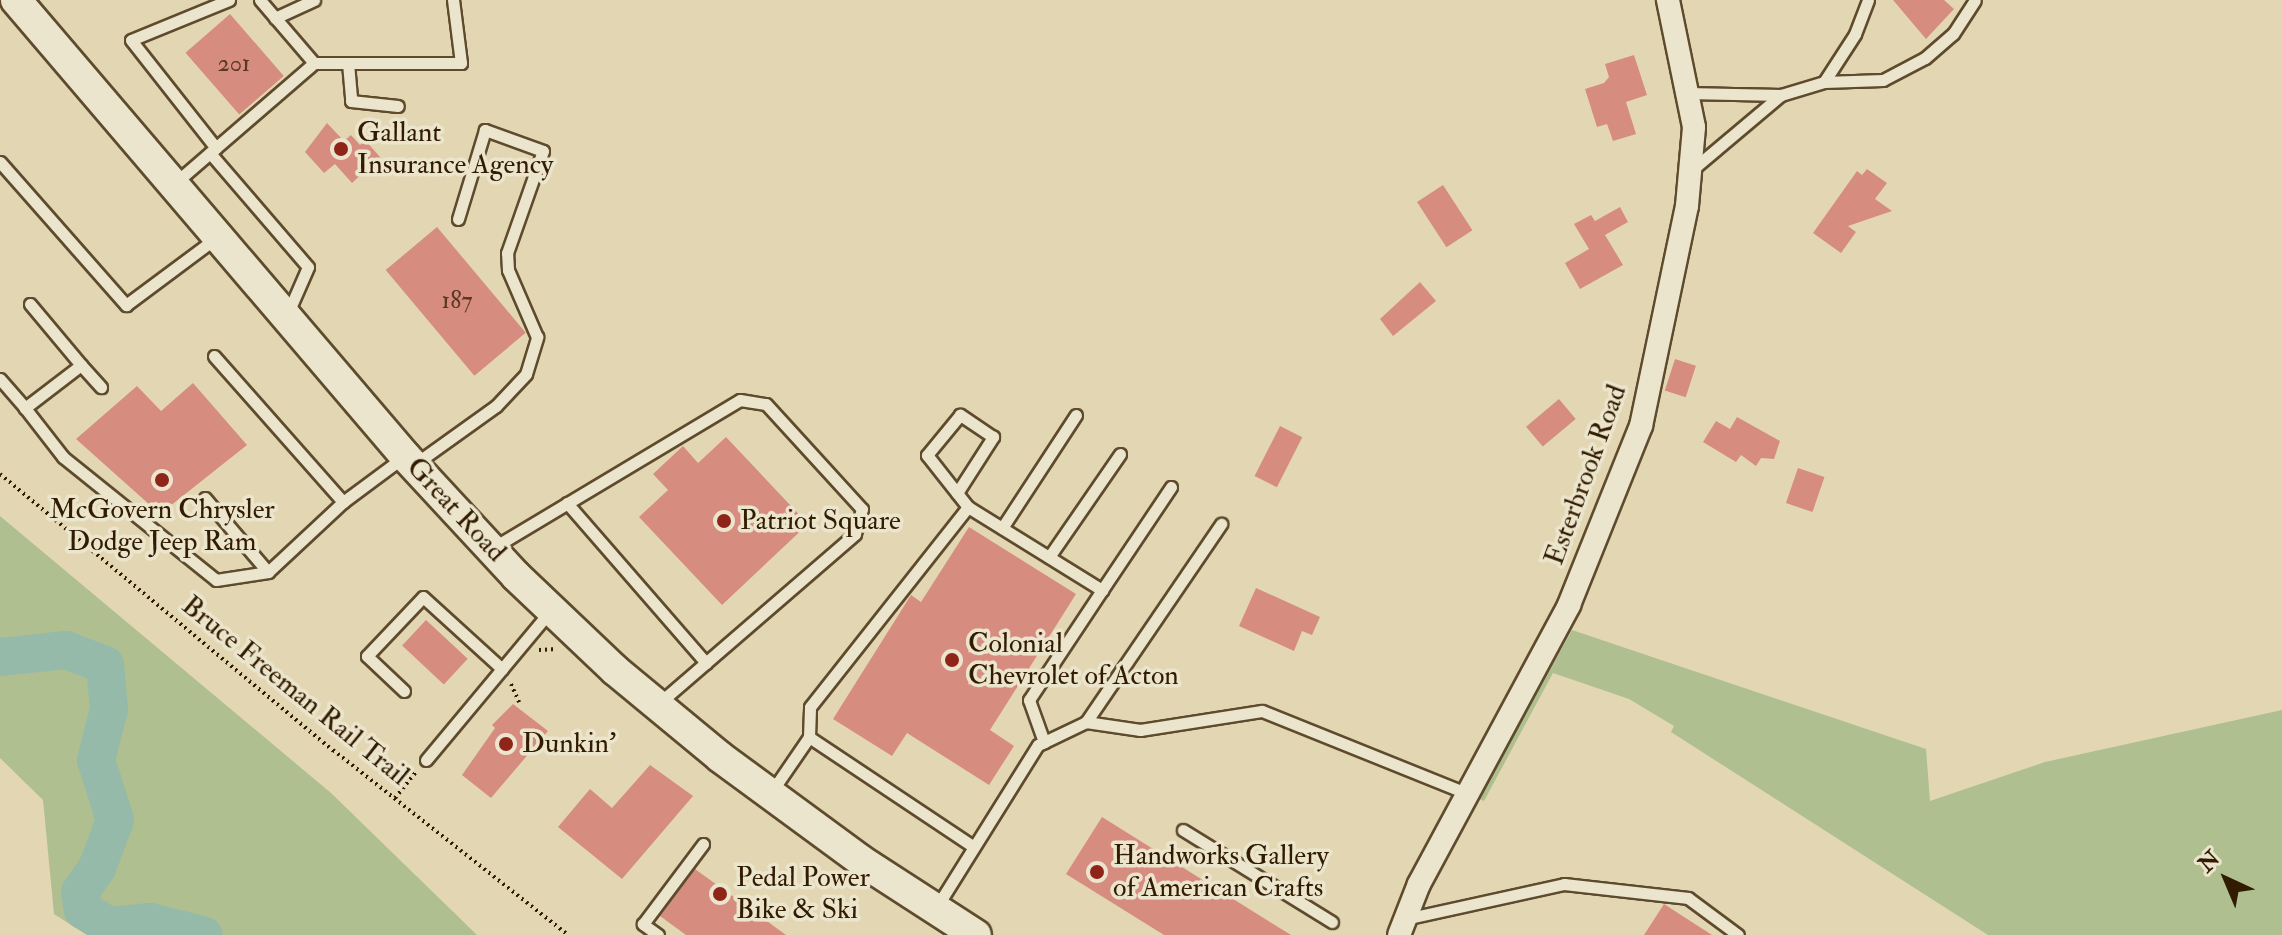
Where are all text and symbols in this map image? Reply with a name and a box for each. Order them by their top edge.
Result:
house number: 201 [218,50,250,78]
place label: Gallant Insurance Agency [357,116,553,182]
marker: Gallant Insurance Agency [332,140,350,158]
house number: 187 [442,287,472,315]
street label: Esterbrook Road [1538,380,1634,570]
street label: Great Road [399,451,513,569]
marker: McGovern Chrysler Dodge Jeep Ram [153,471,171,489]
place label: McGovern Chrysler Dodge Jeep Ram [49,493,275,559]
place label: Patriot Square [740,504,901,538]
marker: Patriot Square [715,512,733,530]
street label: Bruce Freeman Rail Trail [175,589,415,793]
place label: Colonial Chevrolet of Acton [968,627,1179,693]
marker: Colonial Chevrolet of Acton [943,651,961,669]
place label: Dunkin' [522,727,616,761]
marker: Dunkin' [497,735,515,753]
place label: Handworks Gallery of American Crafts [1113,839,1329,905]
north arrow [2186,839,2266,919]
text: N [2193,845,2226,879]
place label: Pedal Power Bike & Ski [736,861,870,927]
marker: Handworks Gallery of American Crafts [1088,863,1106,881]
marker: Pedal Power Bike & Ski [711,885,729,903]

